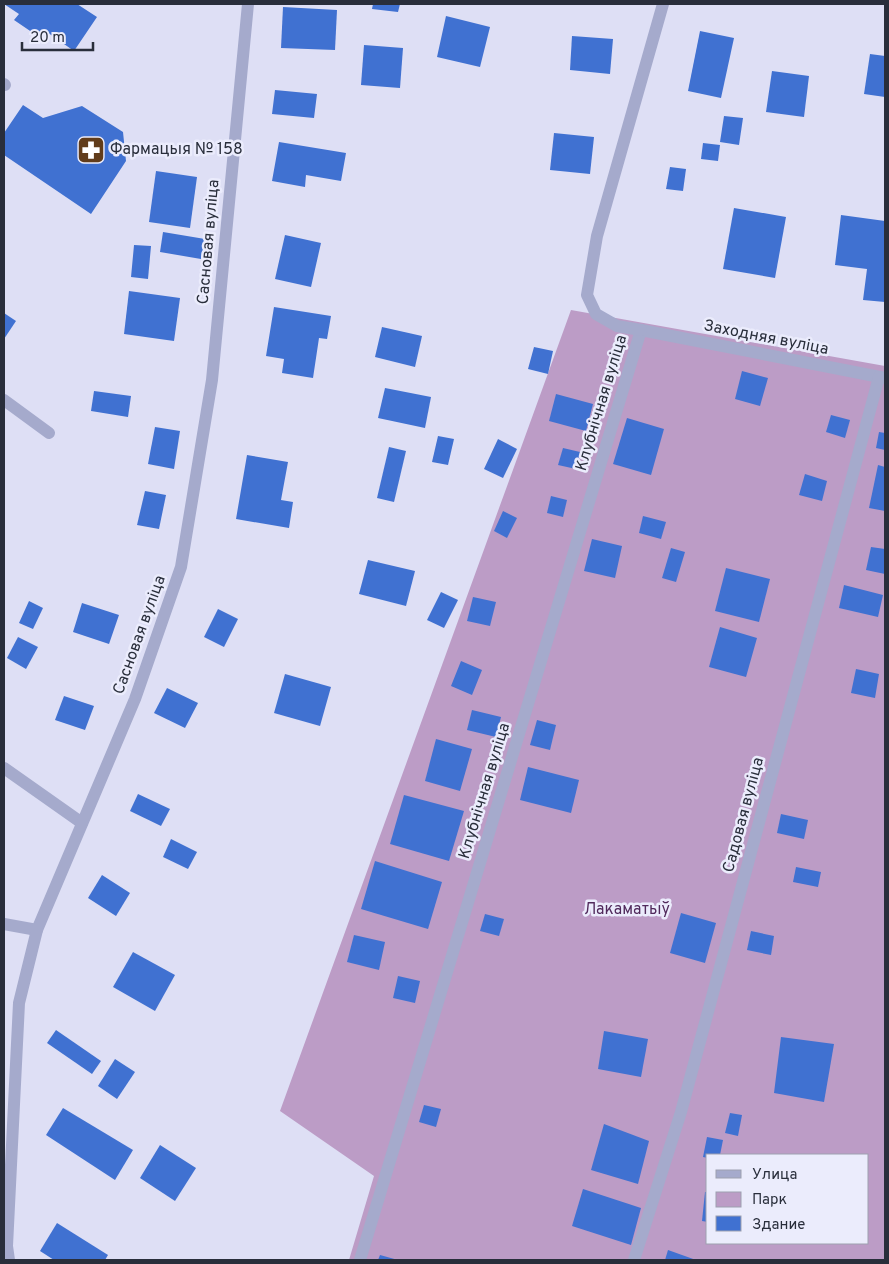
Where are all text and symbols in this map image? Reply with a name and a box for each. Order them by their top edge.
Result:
scale bar [22,20,94,52]
text: 20 m [30,29,65,48]
pharmacy icon: Фармацыя № 158 [76,135,106,165]
place label: Фармацыя № 158 [110,140,243,160]
street label: Сасновая вуліца [194,179,224,305]
street label: Заходняя вуліца [702,316,830,360]
street label: Клубнічная вуліца [572,333,632,473]
street label: Сасновая вуліца [109,573,171,697]
street label: Клубнічная вуліца [455,721,515,861]
street label: Садовая вуліца [719,755,769,875]
park label: Лакаматыў [584,900,670,920]
legend [706,1154,869,1244]
text: Улица [752,1166,797,1185]
text: Парк [752,1191,787,1210]
text: Здание [752,1216,805,1235]

